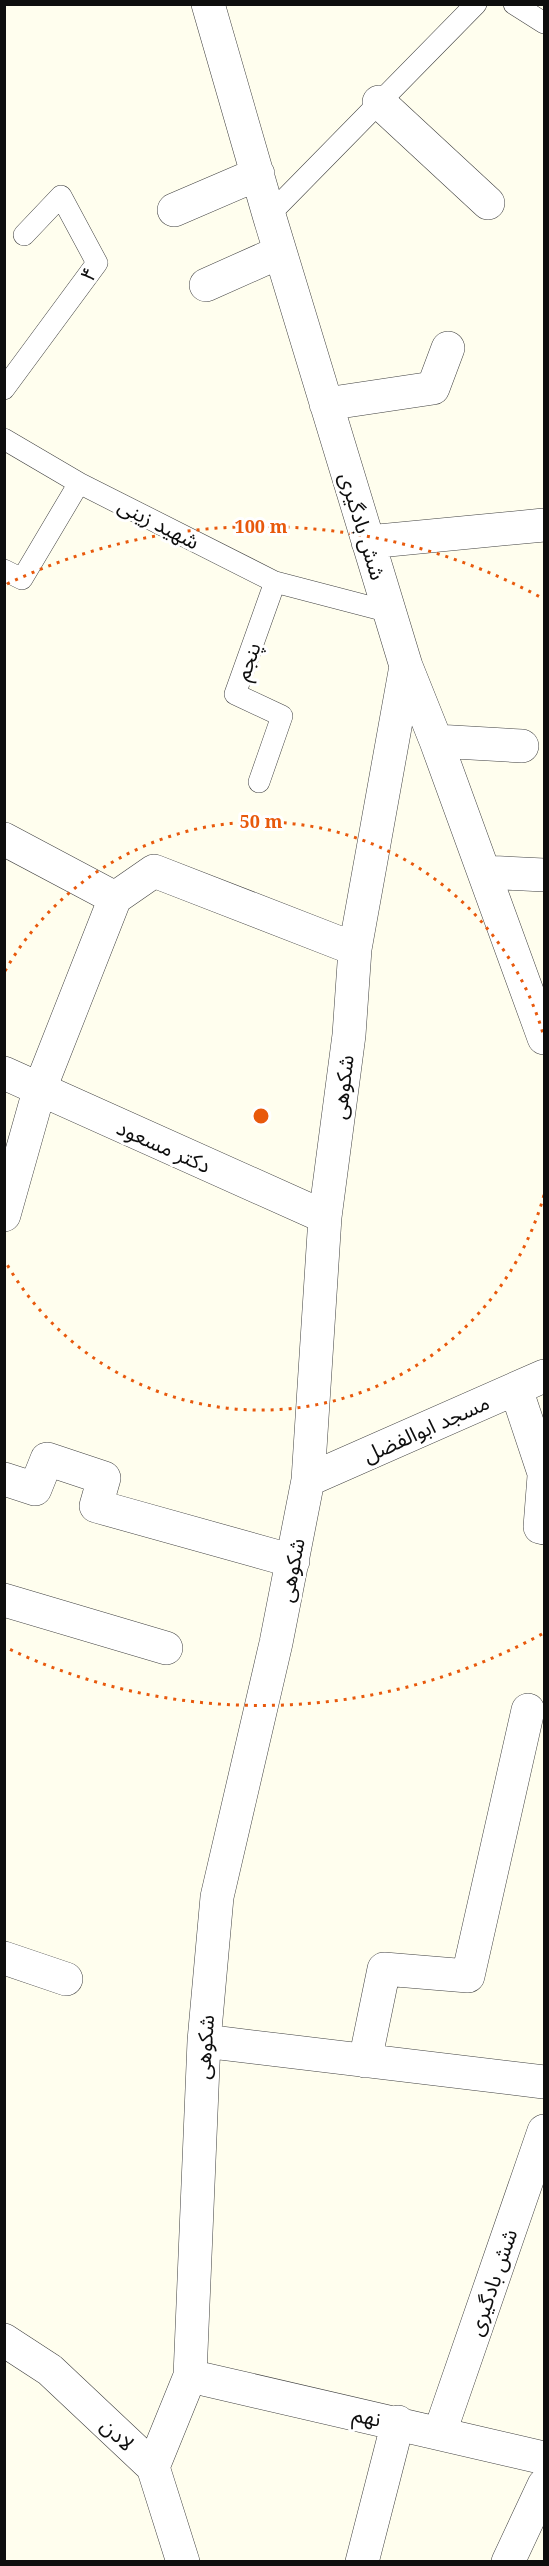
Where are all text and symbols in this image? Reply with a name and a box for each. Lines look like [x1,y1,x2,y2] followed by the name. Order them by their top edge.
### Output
[73,262,103,286] street label: ۴
[333,469,393,583] street label: شش بادگیری
[114,491,204,555] street label: شهید زینی
[235,514,288,538] text: 100 m
[227,638,269,685] street label: پنجم
[240,809,283,833] text: 50 m
[324,1053,360,1121] street label: شکوهی
[251,1106,271,1126] centre of rings
[113,1113,215,1179] street label: دکتر مسعود
[358,1388,494,1468] street label: مسجد ابوالفضل
[271,1536,311,1604] street label: شکوهی
[188,2014,220,2080] street label: شکوهی
[461,2225,523,2339] street label: شش بادگیری
[350,2399,384,2435] street label: نهم
[95,2411,141,2457] street label: لادن

